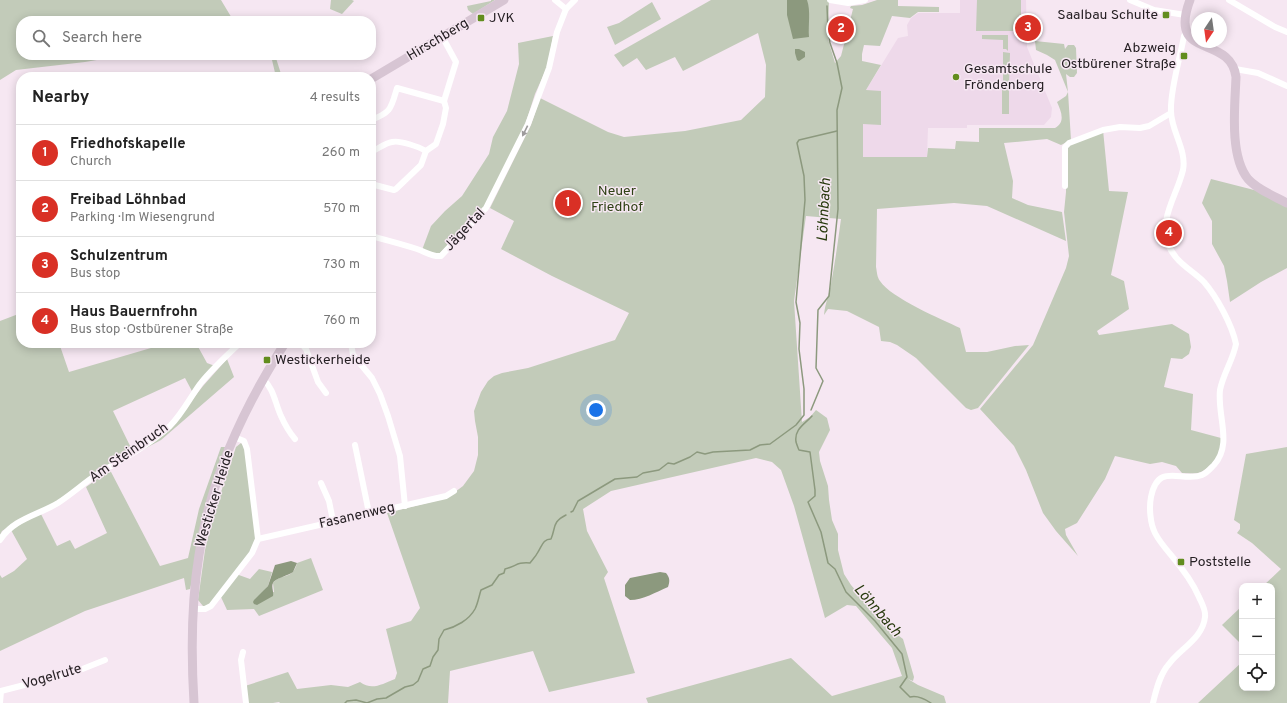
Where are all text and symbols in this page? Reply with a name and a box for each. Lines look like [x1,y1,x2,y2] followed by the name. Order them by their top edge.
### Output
[1057,7,1158,24] place label: Saalbau Schulte
[489,10,515,27] place label: JVK
[1161,10,1171,20] marker: Saalbau Schulte
[1191,12,1227,48] north arrow
[476,13,486,23] marker: JVK
[1015,13,1041,43] pin: 3
[828,14,854,44] pin: 2
[404,15,472,65] street label: Hirschberg
[16,16,376,60] search box
[30,27,52,49] icon: search
[62,29,142,48] text: Search here
[1061,40,1176,73] place label: Abzweig Ostbürener Straße
[1179,51,1189,61] marker: Abzweig Ostbürener Straße
[964,61,1052,94] place label: Gesamtschule Fröndenberg
[951,72,961,82] marker: Gesamtschule Fröndenberg
[32,87,89,109] text: Nearby
[310,90,360,106] text: 4 results
[522,125,528,137] one-way arrow
[70,135,186,154] text: Friedhofskapelle
[42,145,48,161] text: 1
[322,145,360,161] text: 260 m
[70,154,112,170] text: Church
[814,178,836,242] water label: Löhnbach
[591,183,643,216] park label: Neuer Friedhof
[555,188,581,218] pin: 1
[70,191,186,210] text: Freibad Löhnbad
[41,201,49,217] text: 2
[323,201,360,217] text: 570 m
[441,205,489,255] street label: Jägertal
[70,210,215,226] text: Parking · Im Wiesengrund
[1156,218,1182,248] pin: 4
[70,247,168,266] text: Schulzentrum
[41,257,49,273] text: 3
[323,257,360,273] text: 730 m
[70,266,120,282] text: Bus stop
[70,303,198,322] text: Haus Bauernfrohn
[41,313,49,329] text: 4
[324,313,360,329] text: 760 m
[70,322,233,338] text: Bus stop · Ostbürener Straße
[275,352,371,369] place label: Westickerheide
[262,355,272,365] marker: Westickerheide
[586,400,606,420] your location
[86,419,172,487] street label: Am Steinbruch
[192,448,238,550] street label: Westicker Heide
[318,499,396,533] street label: Fasanenweg
[1189,554,1251,571] place label: Poststelle
[1176,557,1186,567] marker: Poststelle
[849,581,905,641] water label: Löhnbach
[1239,583,1275,691] map controls
[1239,583,1275,619] button: +
[1239,619,1275,655] button: −
[1239,655,1275,691] button: locate
[20,660,84,694] street label: Vogelrute

